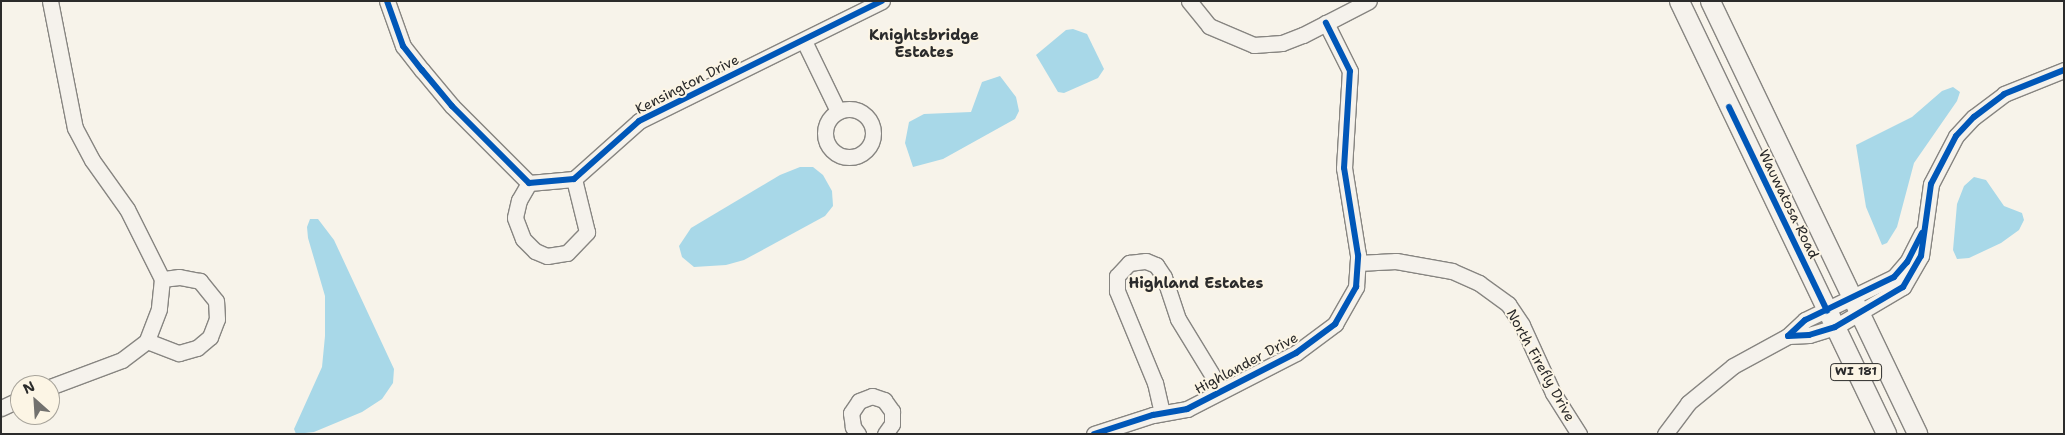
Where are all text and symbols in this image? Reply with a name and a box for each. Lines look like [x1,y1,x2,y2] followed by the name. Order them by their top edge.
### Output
[869,26,979,61] district label: Knightsbridge Estates
[632,51,742,117] street label: Kensington Drive
[1755,147,1823,261] street label: Wauwatosa Road
[1129,275,1263,293] district label: Highland Estates
[1503,306,1579,424] street label: North Firefly Drive
[1191,329,1301,397] street label: Highlander Drive
[1830,362,1882,382] road number: WI 181
[10,375,60,425] north arrow
[20,377,38,398] text: N

